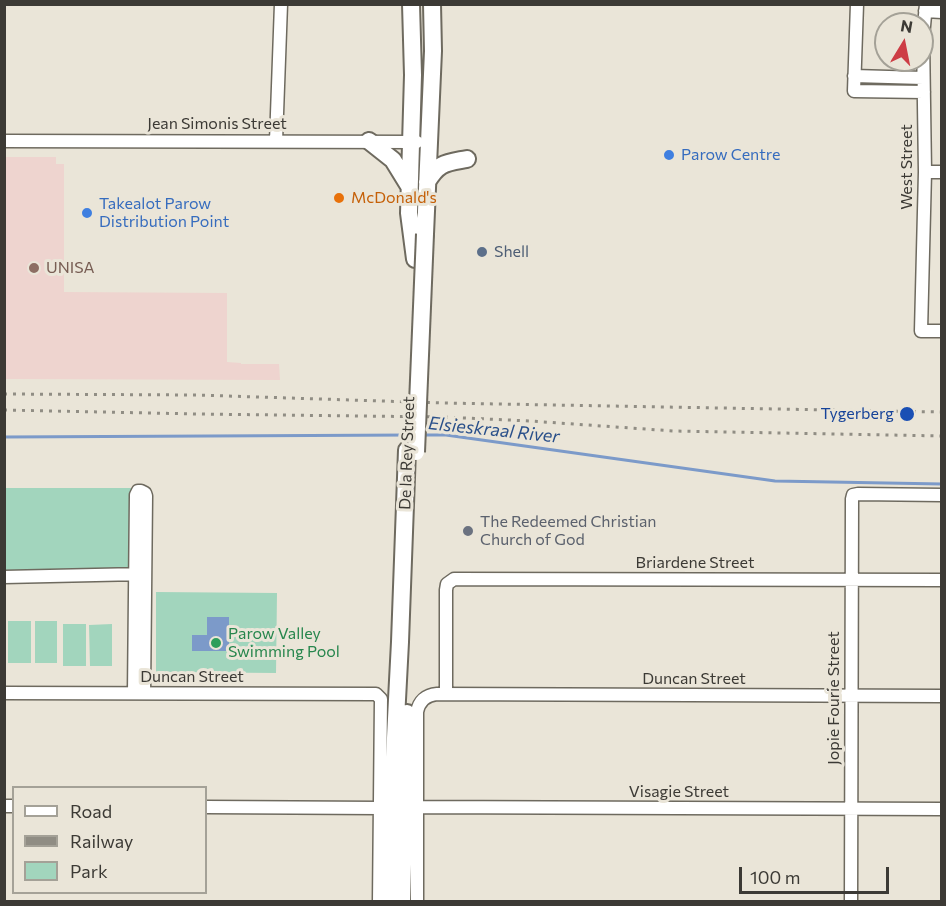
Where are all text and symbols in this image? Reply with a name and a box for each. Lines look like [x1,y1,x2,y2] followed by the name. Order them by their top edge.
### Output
[874,12,934,72] north arrow
[899,15,914,36] text: N
[147,114,287,134] street label: Jean Simonis Street
[897,124,917,210] street label: West Street
[681,145,780,165] place label: Parow Centre
[662,148,676,162] marker: Parow Centre
[351,188,437,208] place label: McDonald's
[332,191,346,205] marker: McDonald's
[99,194,229,232] place label: Takealot Parow Distribution Point
[80,206,94,220] marker: Takealot Parow Distribution Point
[494,242,529,262] place label: Shell
[475,245,489,259] marker: Shell
[46,258,95,278] place label: UNISA
[27,261,41,275] marker: UNISA
[395,396,419,510] street label: De la Rey Street
[820,404,894,424] place label: Tygerberg
[898,405,916,423] marker: Tygerberg
[427,412,561,448] water label: Elsieskraal River
[480,512,656,550] place label: The Redeemed Christian Church of God
[461,524,475,538] marker: The Redeemed Christian Church of God
[636,553,754,573] street label: Briardene Street
[228,624,340,662] place label: Parow Valley Swimming Pool
[824,631,844,765] street label: Jopie Fourie Street
[209,636,223,650] marker: Parow Valley Swimming Pool
[140,667,244,687] street label: Duncan Street
[642,669,746,689] street label: Duncan Street
[629,782,729,802] street label: Visagie Street
[12,786,207,894] legend
[70,800,112,822] text: Road
[70,830,133,852] text: Railway
[742,855,892,893] scale bar
[70,860,108,882] text: Park
[750,866,800,888] text: 100 m

